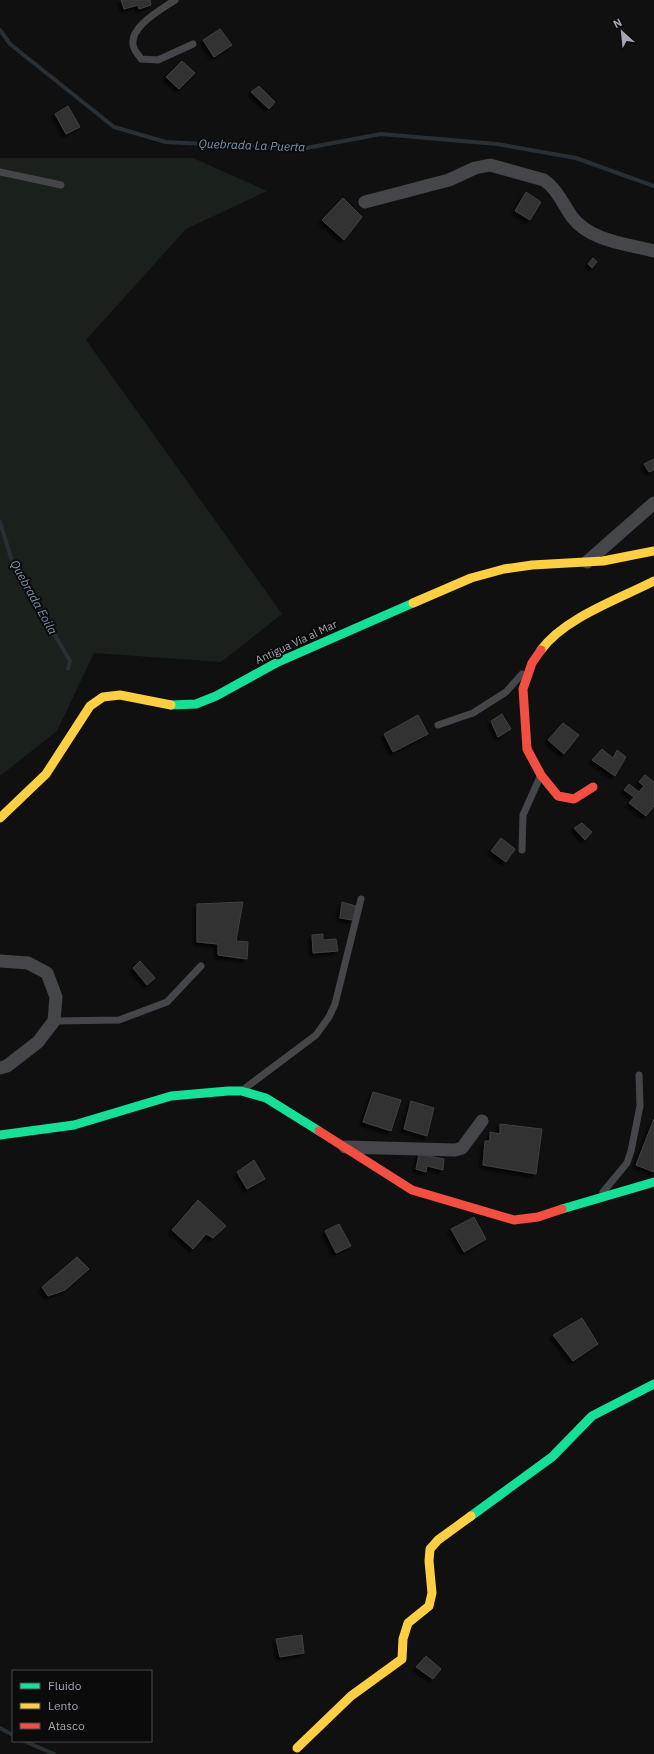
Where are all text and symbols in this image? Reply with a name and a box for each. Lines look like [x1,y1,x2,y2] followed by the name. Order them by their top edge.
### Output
[602,12,642,52] north arrow
[611,15,624,31] text: N
[198,136,306,154] water label: Quebrada La Puerta
[7,557,61,637] water label: Quebrada Eoila
[253,617,339,667] street label: Antigua Vía al Mar
[12,1670,152,1742] legend
[48,1678,82,1693] text: Fluido
[48,1698,78,1713] text: Lento
[48,1718,85,1733] text: Atasco

